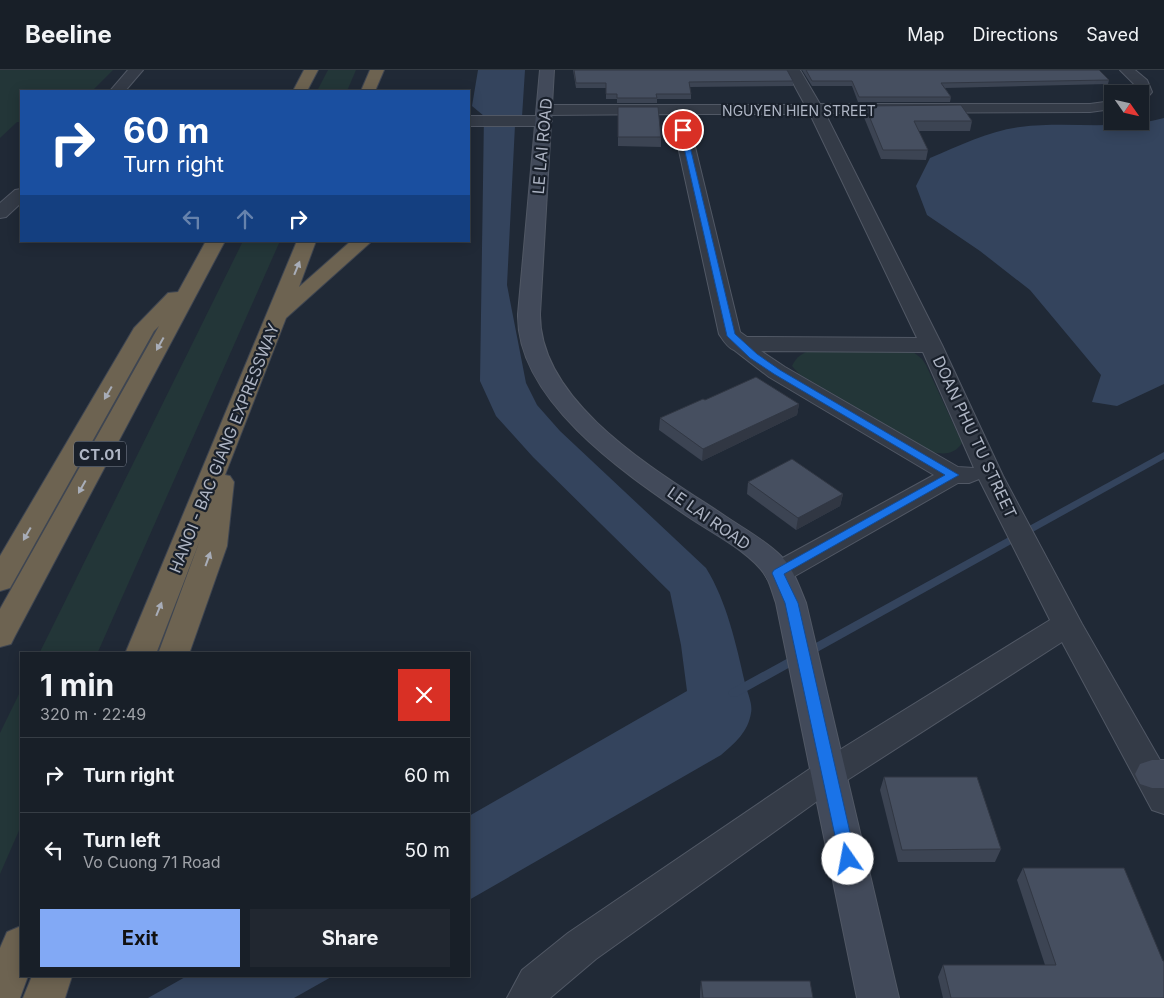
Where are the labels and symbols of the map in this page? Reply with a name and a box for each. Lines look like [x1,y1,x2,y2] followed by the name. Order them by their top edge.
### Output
[1104,85,1149,130] north arrow
[528,97,556,195] street label: LE LAI ROAD
[722,102,876,119] street label: NGUYEN HIEN STREET
[662,109,704,151] pin
[293,261,301,275] one-way arrow
[165,320,283,576] street label: HANOI - BAC GIANG EXPRESSWAY
[155,338,164,351] one-way arrow
[929,353,1021,521] street label: DOAN PHU TU STREET
[104,385,112,400] one-way arrow
[74,442,126,466] road number: CT.01
[77,480,86,494] one-way arrow
[664,482,754,554] street label: LE LAI ROAD
[23,526,31,541] one-way arrow
[204,551,212,566] one-way arrow
[155,602,163,616] one-way arrow
[821,832,873,884] position arrow

